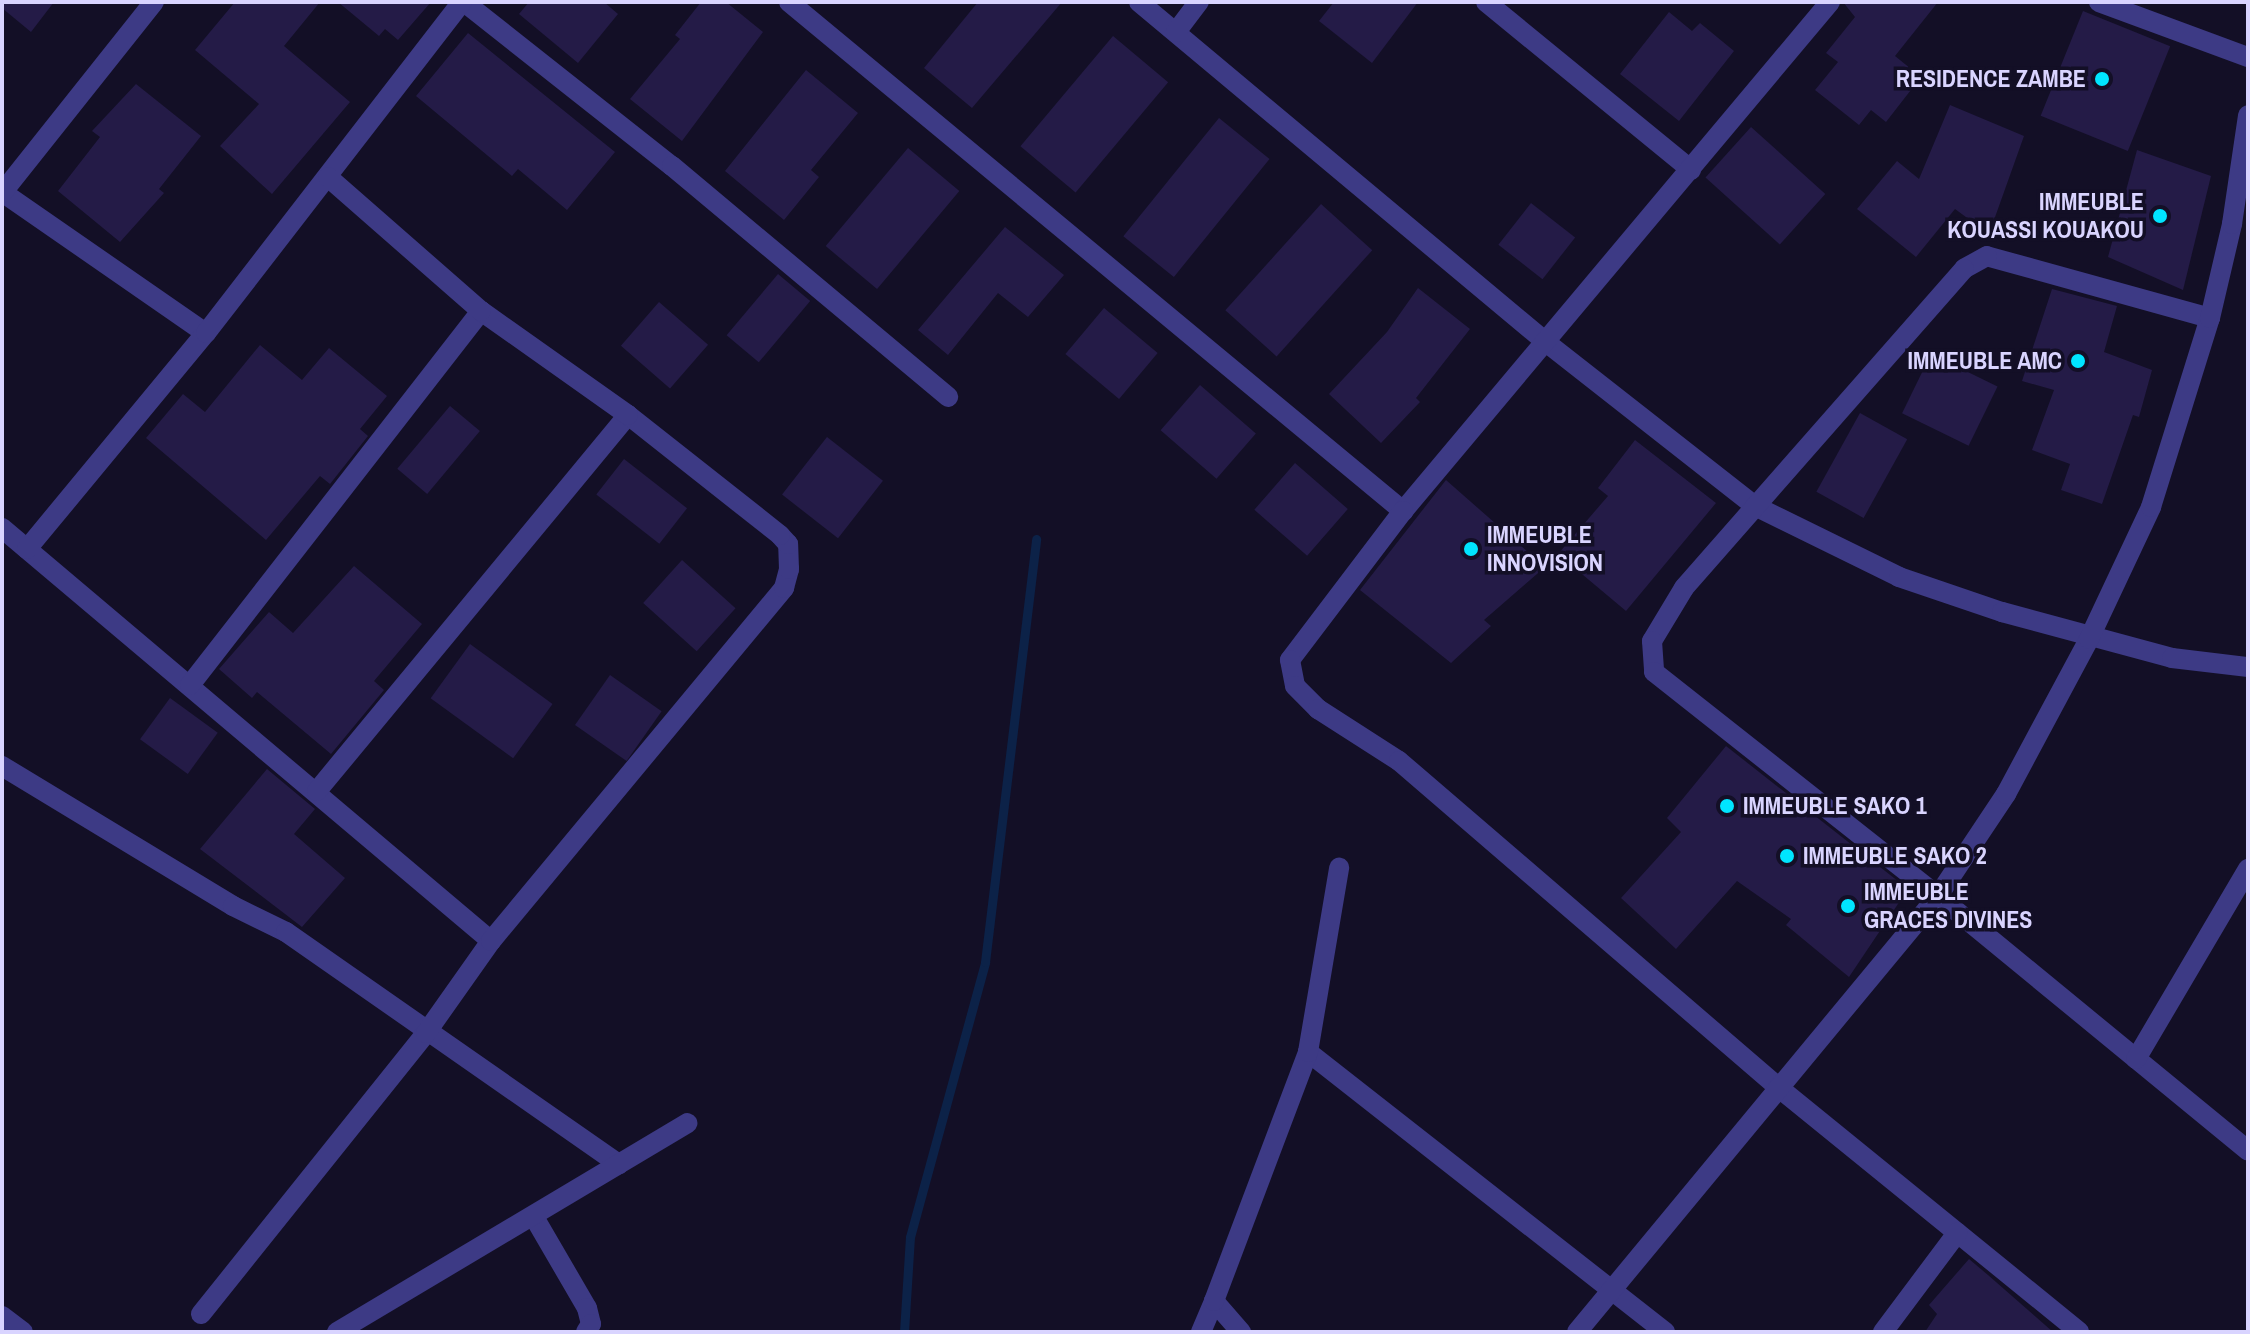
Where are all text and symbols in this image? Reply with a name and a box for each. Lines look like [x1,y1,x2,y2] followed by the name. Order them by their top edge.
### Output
[1896,65,2086,93] place label: RESIDENCE ZAMBE
[2093,70,2111,88] marker: RESIDENCE ZAMBE
[1947,188,2144,244] place label: IMMEUBLE KOUASSI KOUAKOU
[2151,207,2169,225] marker: IMMEUBLE KOUASSI KOUAKOU
[1907,347,2062,375] place label: IMMEUBLE AMC
[2069,352,2087,370] marker: IMMEUBLE AMC
[1487,521,1603,577] place label: IMMEUBLE INNOVISION
[1462,540,1480,558] marker: IMMEUBLE INNOVISION
[1743,792,1927,820] place label: IMMEUBLE SAKO 1
[1718,797,1736,815] marker: IMMEUBLE SAKO 1
[1803,842,1987,870] place label: IMMEUBLE SAKO 2
[1778,847,1796,865] marker: IMMEUBLE SAKO 2
[1864,878,2032,934] place label: IMMEUBLE GRACES DIVINES
[1839,897,1857,915] marker: IMMEUBLE GRACES DIVINES

